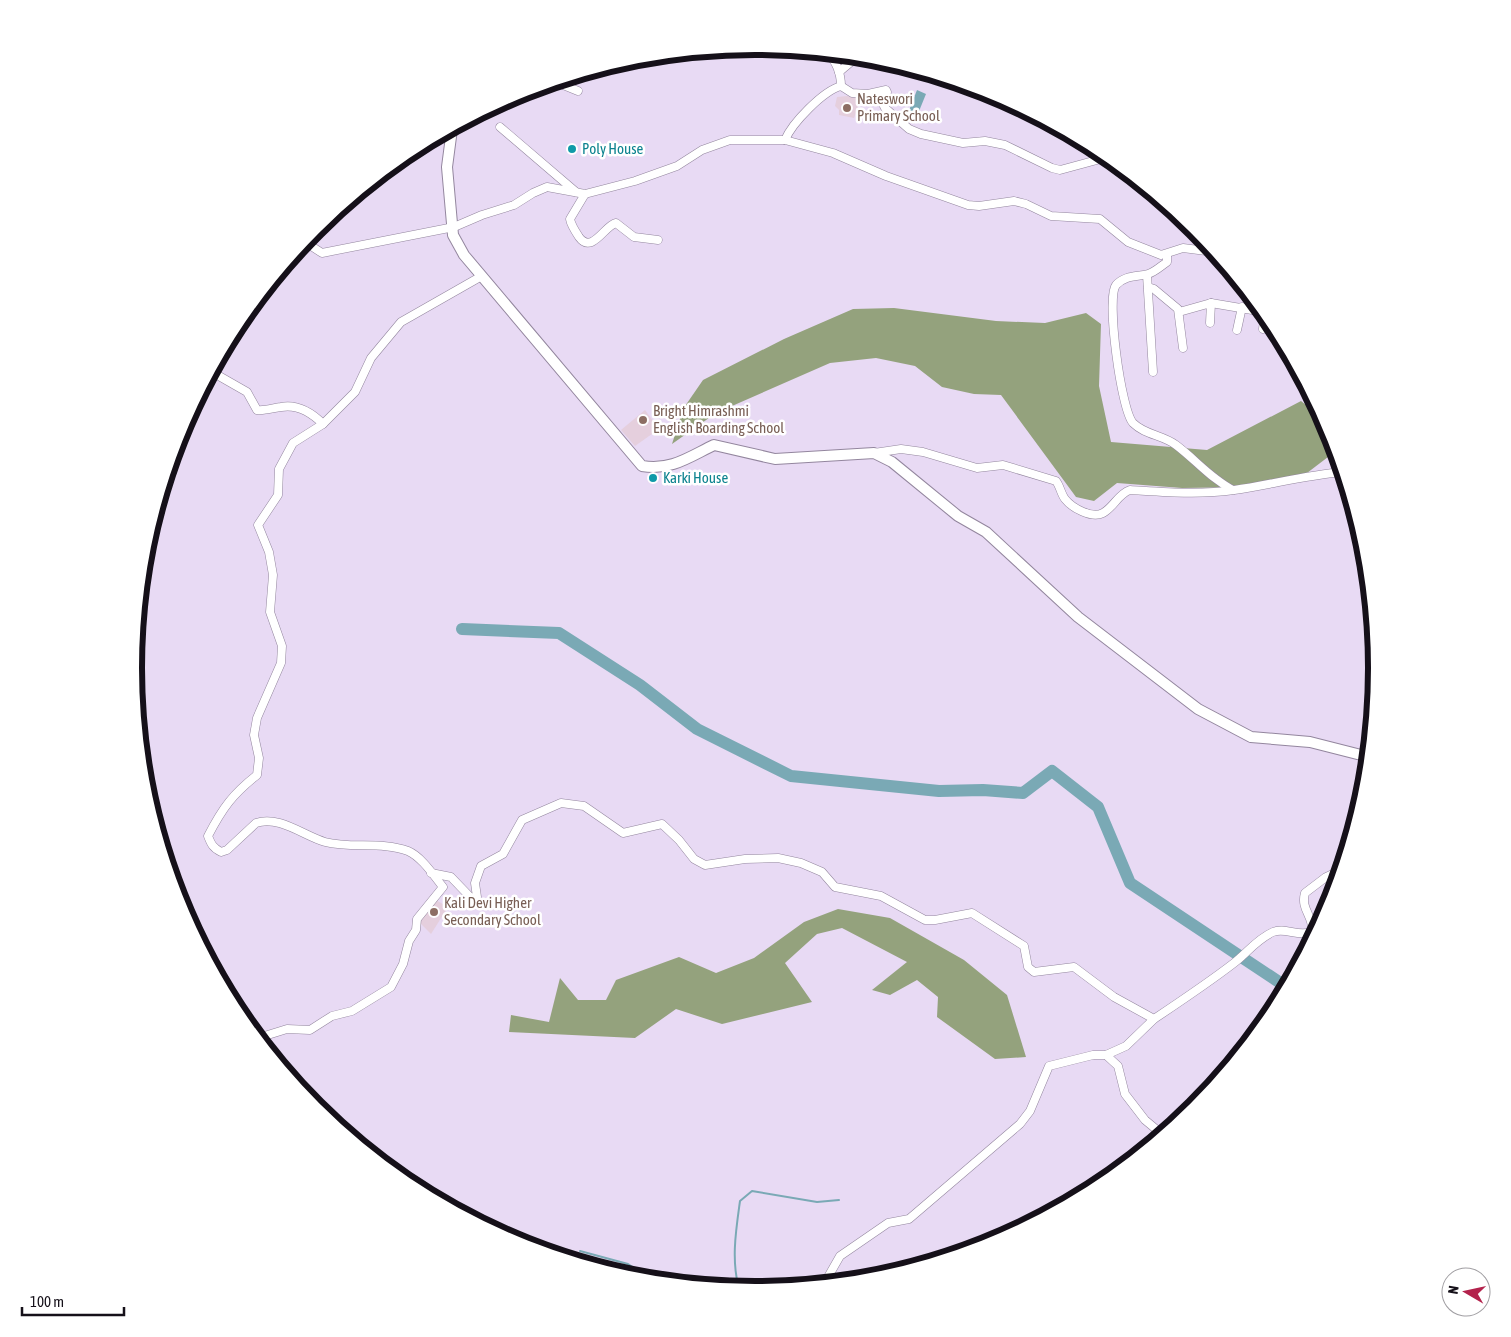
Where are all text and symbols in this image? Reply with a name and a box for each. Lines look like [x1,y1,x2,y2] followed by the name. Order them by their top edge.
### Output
[857,90,940,124] place label: Nateswori Primary School
[841,102,853,114] marker: Nateswori Primary School
[582,140,644,157] place label: Poly House
[566,143,578,155] marker: Poly House
[653,402,784,436] place label: Bright Himrashmi English Boarding School
[637,414,649,426] marker: Bright Himrashmi English Boarding School
[663,469,728,486] place label: Karki House
[647,472,659,484] marker: Karki House
[444,894,541,928] place label: Kali Devi Higher Secondary School
[428,906,440,918] marker: Kali Devi Higher Secondary School
[1441,1267,1491,1317] north arrow
[22,1284,125,1316] scale bar
[1445,1285,1462,1295] text: N
[30,1293,64,1310] text: 100 m

